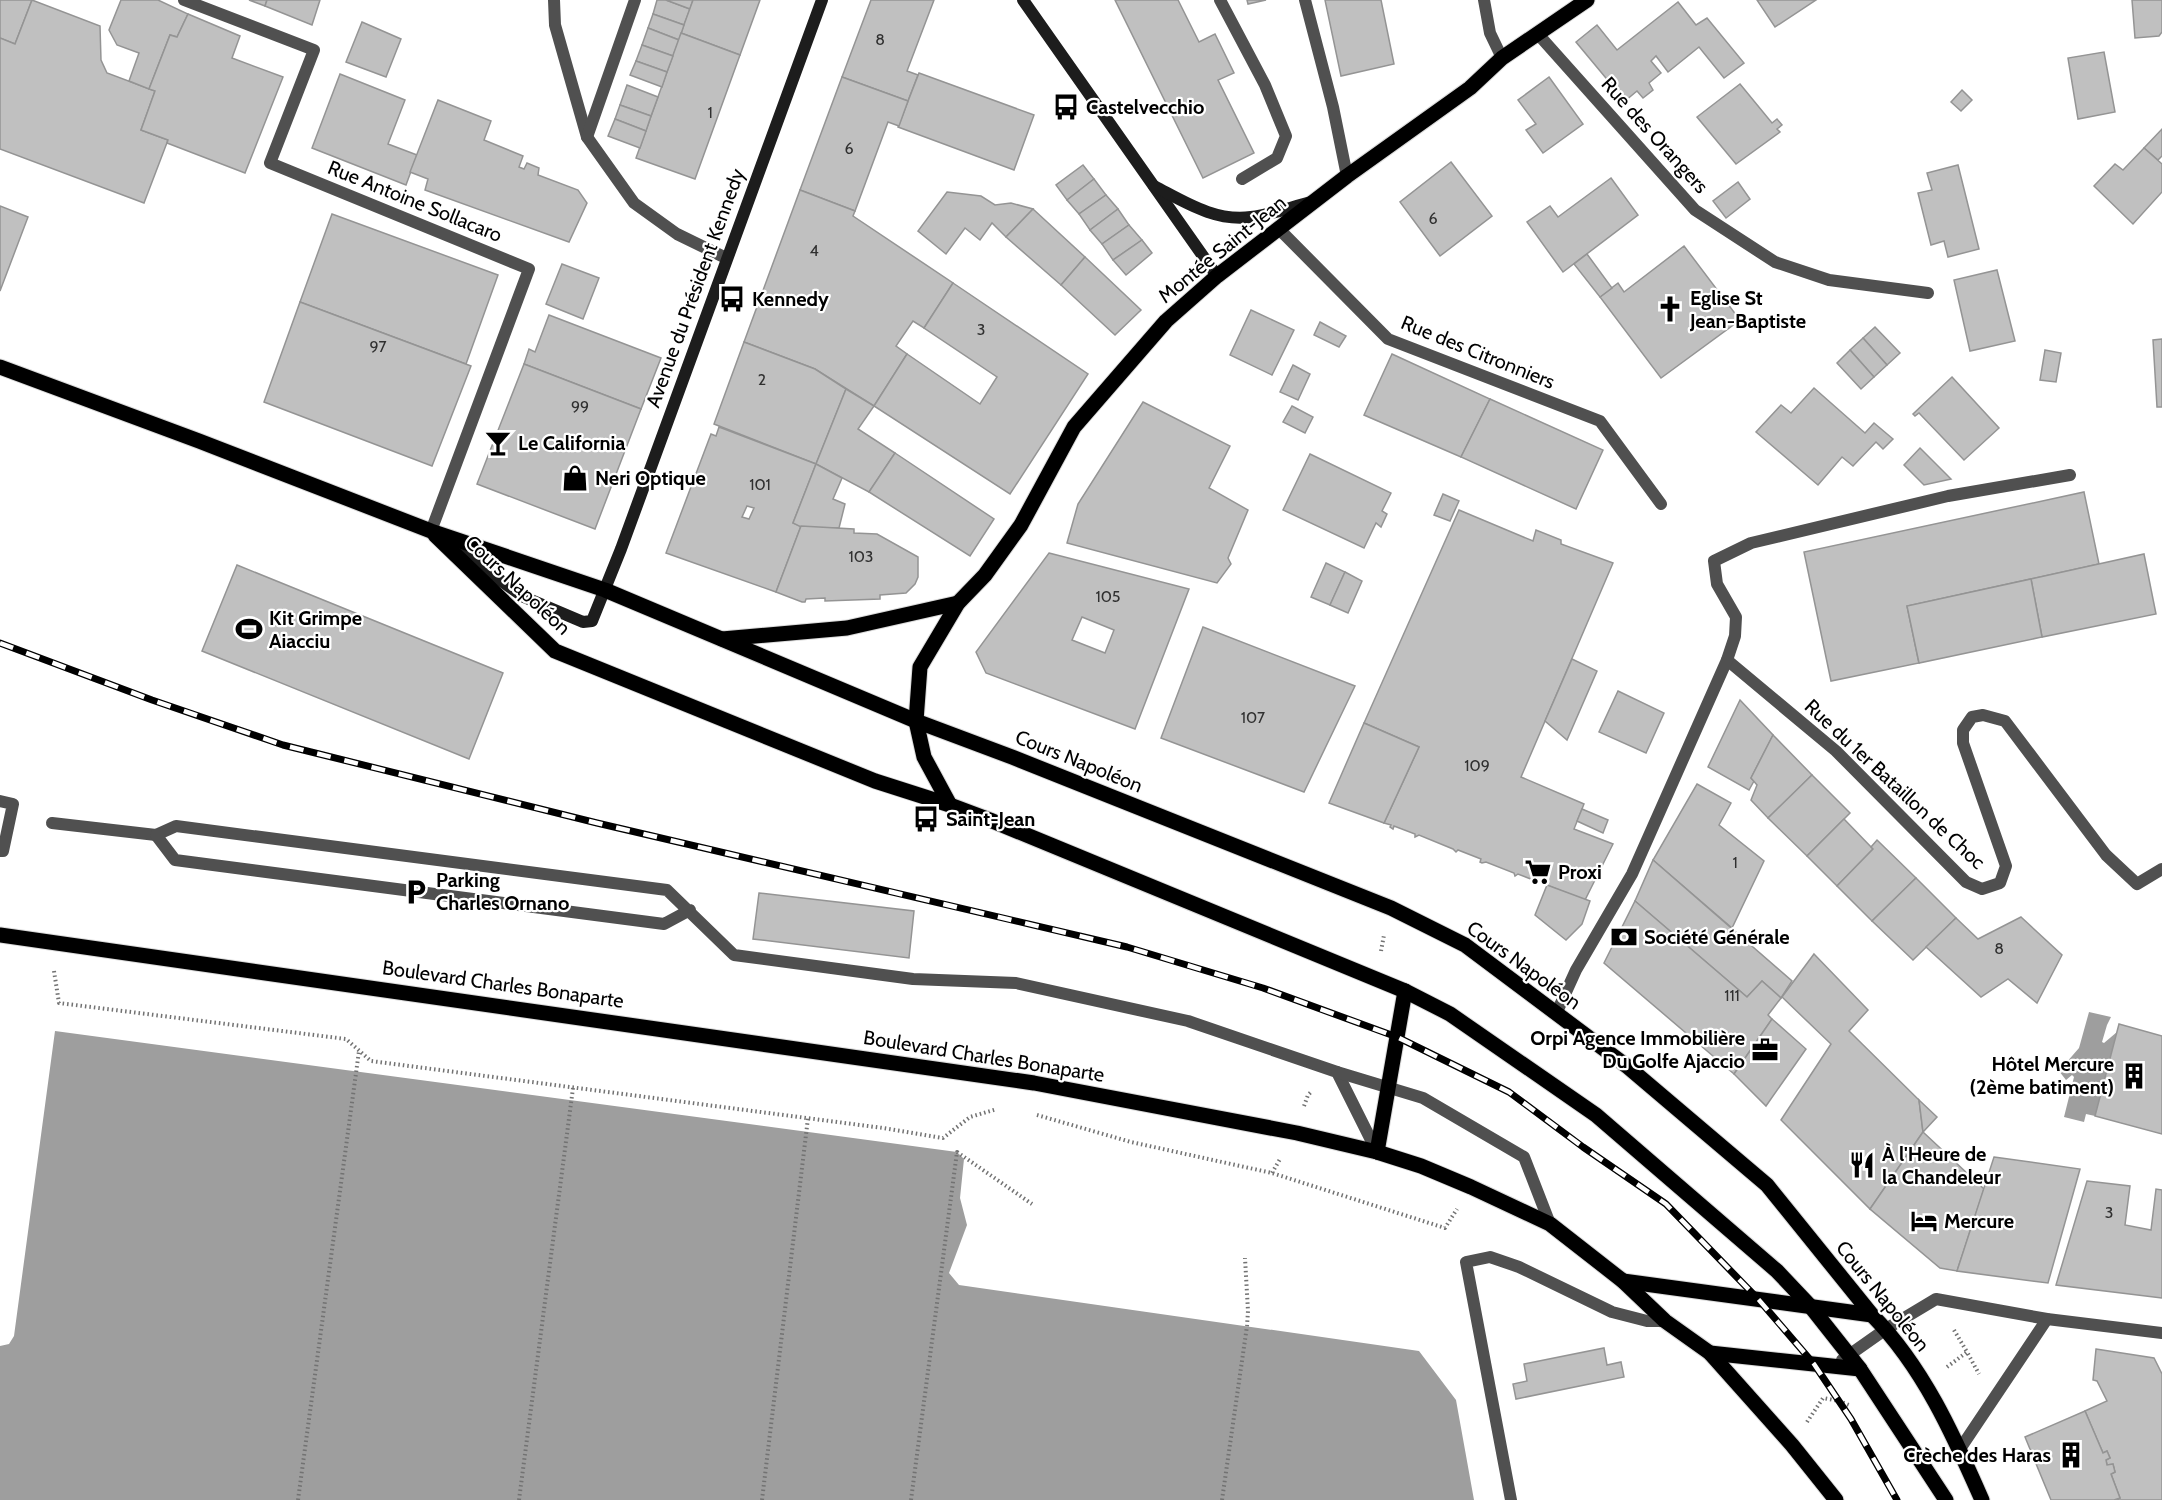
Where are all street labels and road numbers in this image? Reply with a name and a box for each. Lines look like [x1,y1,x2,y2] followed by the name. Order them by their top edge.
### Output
[1597,72,1713,198] street label: Rue des Orangers
[324,155,506,247] street label: Rue Antoine Sollacaro
[641,165,749,411] street label: Avenue du Président Kennedy
[1153,190,1291,308] street label: Montée Saint-Jean
[1398,310,1558,394] street label: Rue des Citronniers
[460,530,576,640] street label: Cours Napoléon
[1800,694,1990,874] street label: Rue du 1er Bataillon de Choc
[1012,725,1146,797] street label: Cours Napoléon
[1462,916,1586,1014] street label: Cours Napoléon
[381,955,625,1013] street label: Boulevard Charles Bonaparte
[862,1025,1106,1087] street label: Boulevard Charles Bonaparte
[1831,1236,1935,1356] street label: Cours Napoléon

